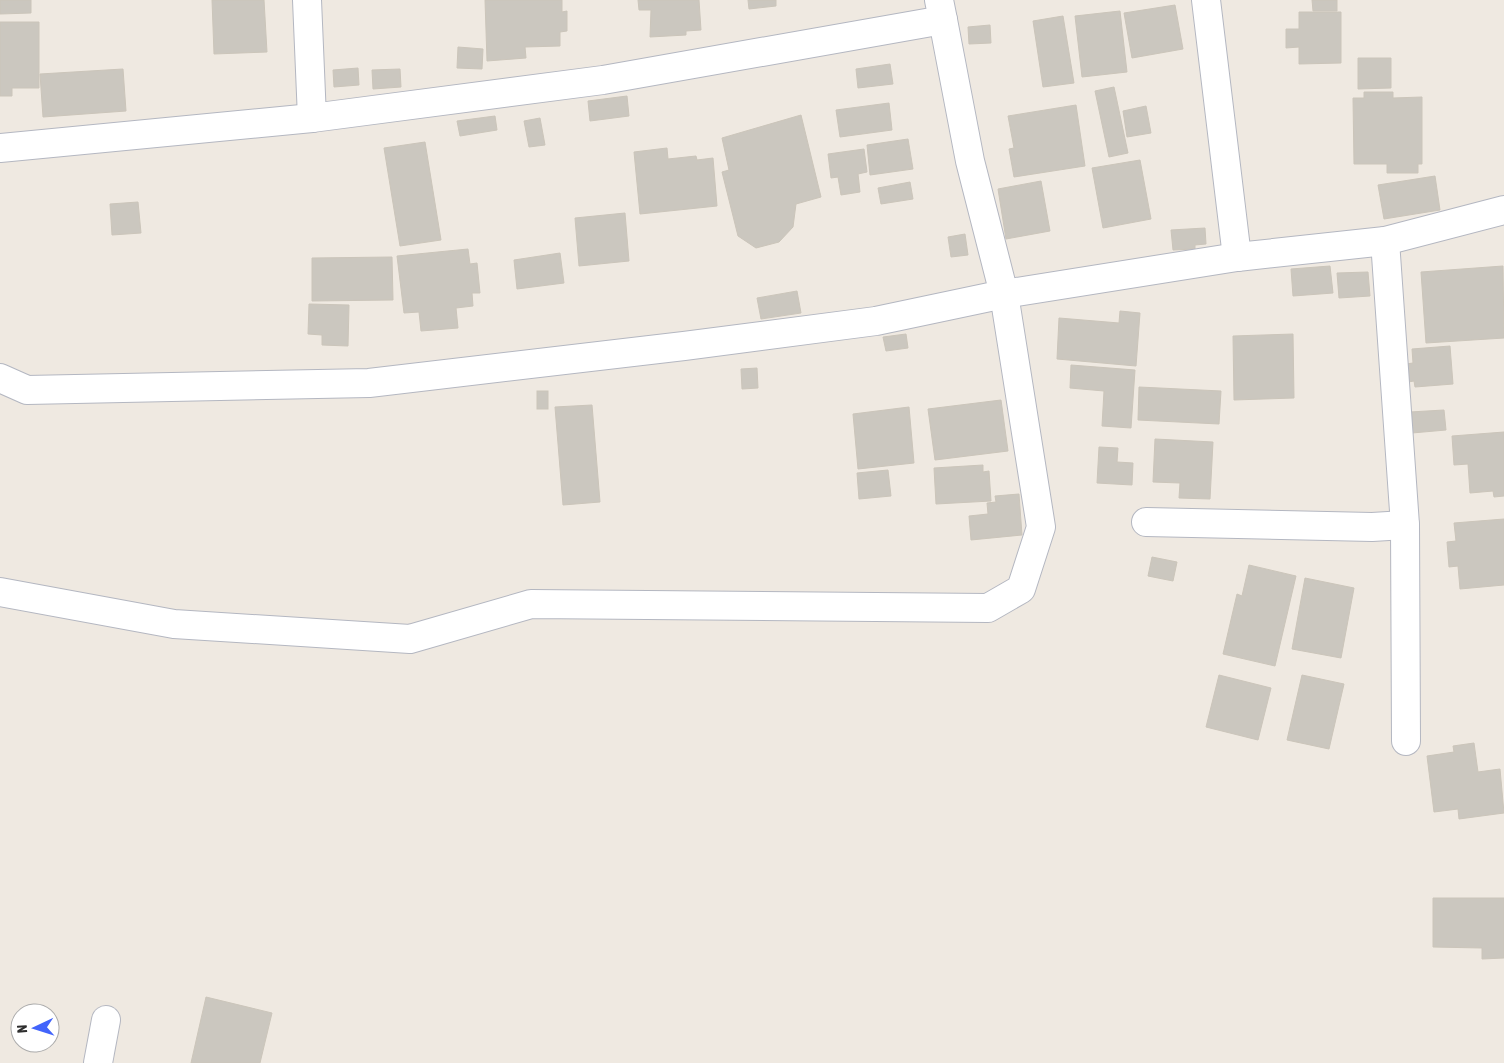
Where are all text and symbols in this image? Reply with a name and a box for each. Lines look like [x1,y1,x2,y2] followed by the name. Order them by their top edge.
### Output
[10,1003,60,1053] north arrow
[14,1024,30,1034] text: N

